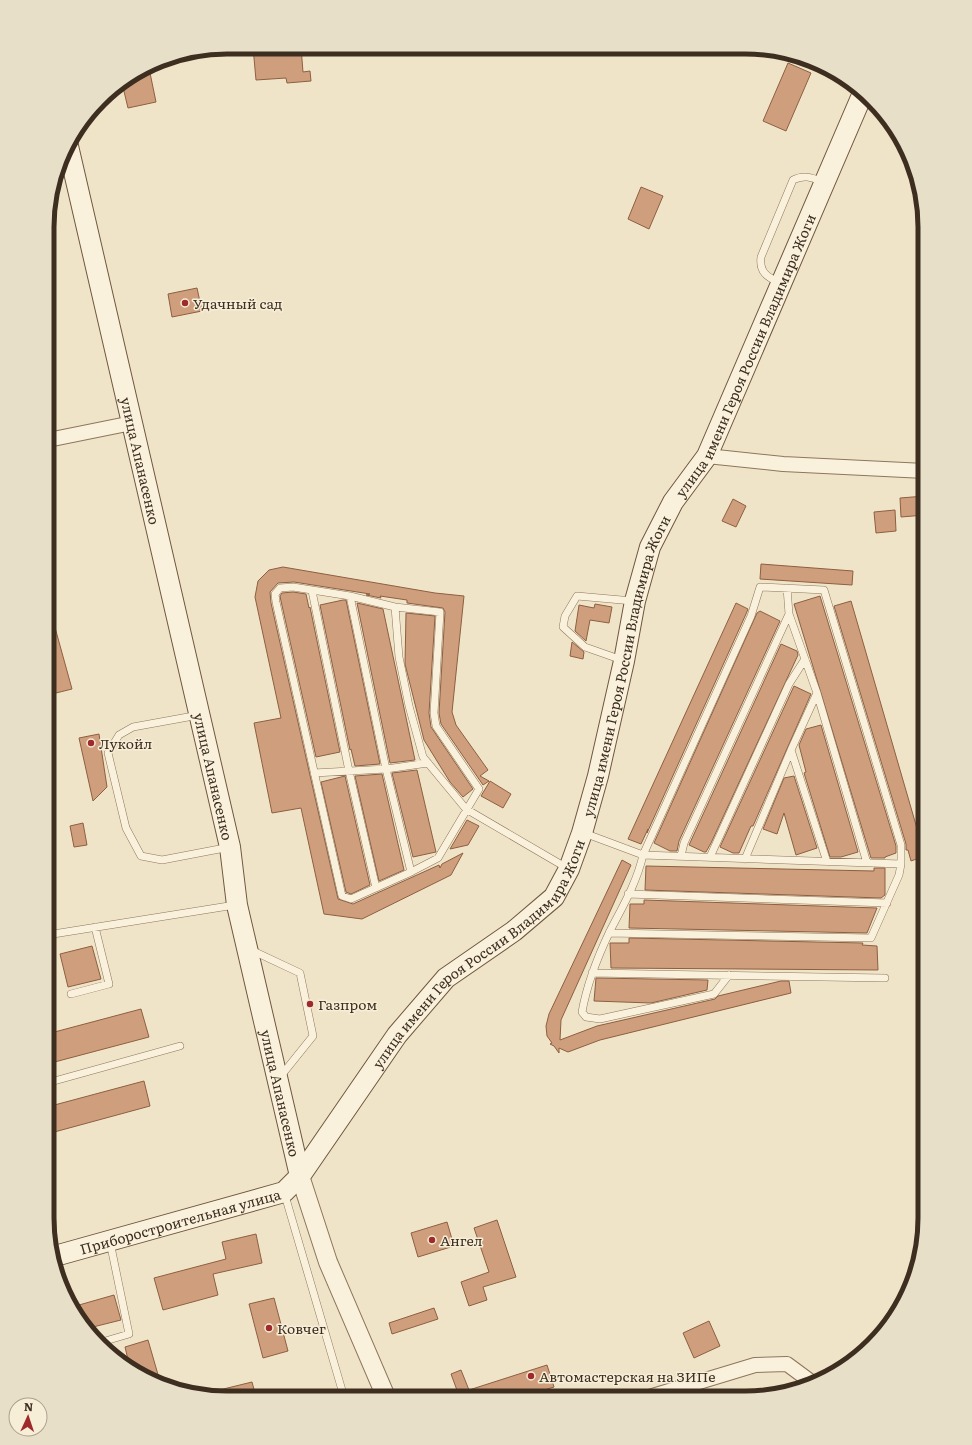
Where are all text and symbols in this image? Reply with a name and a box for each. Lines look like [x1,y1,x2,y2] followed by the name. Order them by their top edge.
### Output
[670,210,820,501] street label: улица имени Героя России Владимира Жоги
[193,293,282,313] place label: Удачный сад
[180,298,190,308] marker: Удачный сад
[116,395,165,526] street label: улица Апанасенко
[577,512,675,819] street label: улица имени Героя России Владимира Жоги
[189,711,238,842] street label: улица Апанасенко
[99,733,152,753] place label: Лукойл
[86,738,96,748] marker: Лукойл
[367,836,589,1072] street label: улица имени Героя России Владимира Жоги
[318,994,377,1014] place label: Газпром
[305,999,315,1009] marker: Газпром
[256,1027,305,1159] street label: улица Апанасенко
[78,1183,283,1259] street label: Приборостроительная улица
[440,1230,483,1250] place label: Ангел
[427,1235,437,1245] marker: Ангел
[277,1318,326,1338] place label: Ковчег
[264,1323,274,1333] marker: Ковчег
[539,1366,715,1386] place label: Автомастерская на ЗИПе
[526,1371,536,1381] marker: Автомастерская на ЗИПе
[8,1397,48,1437] north arrow
[24,1398,34,1414] text: N

